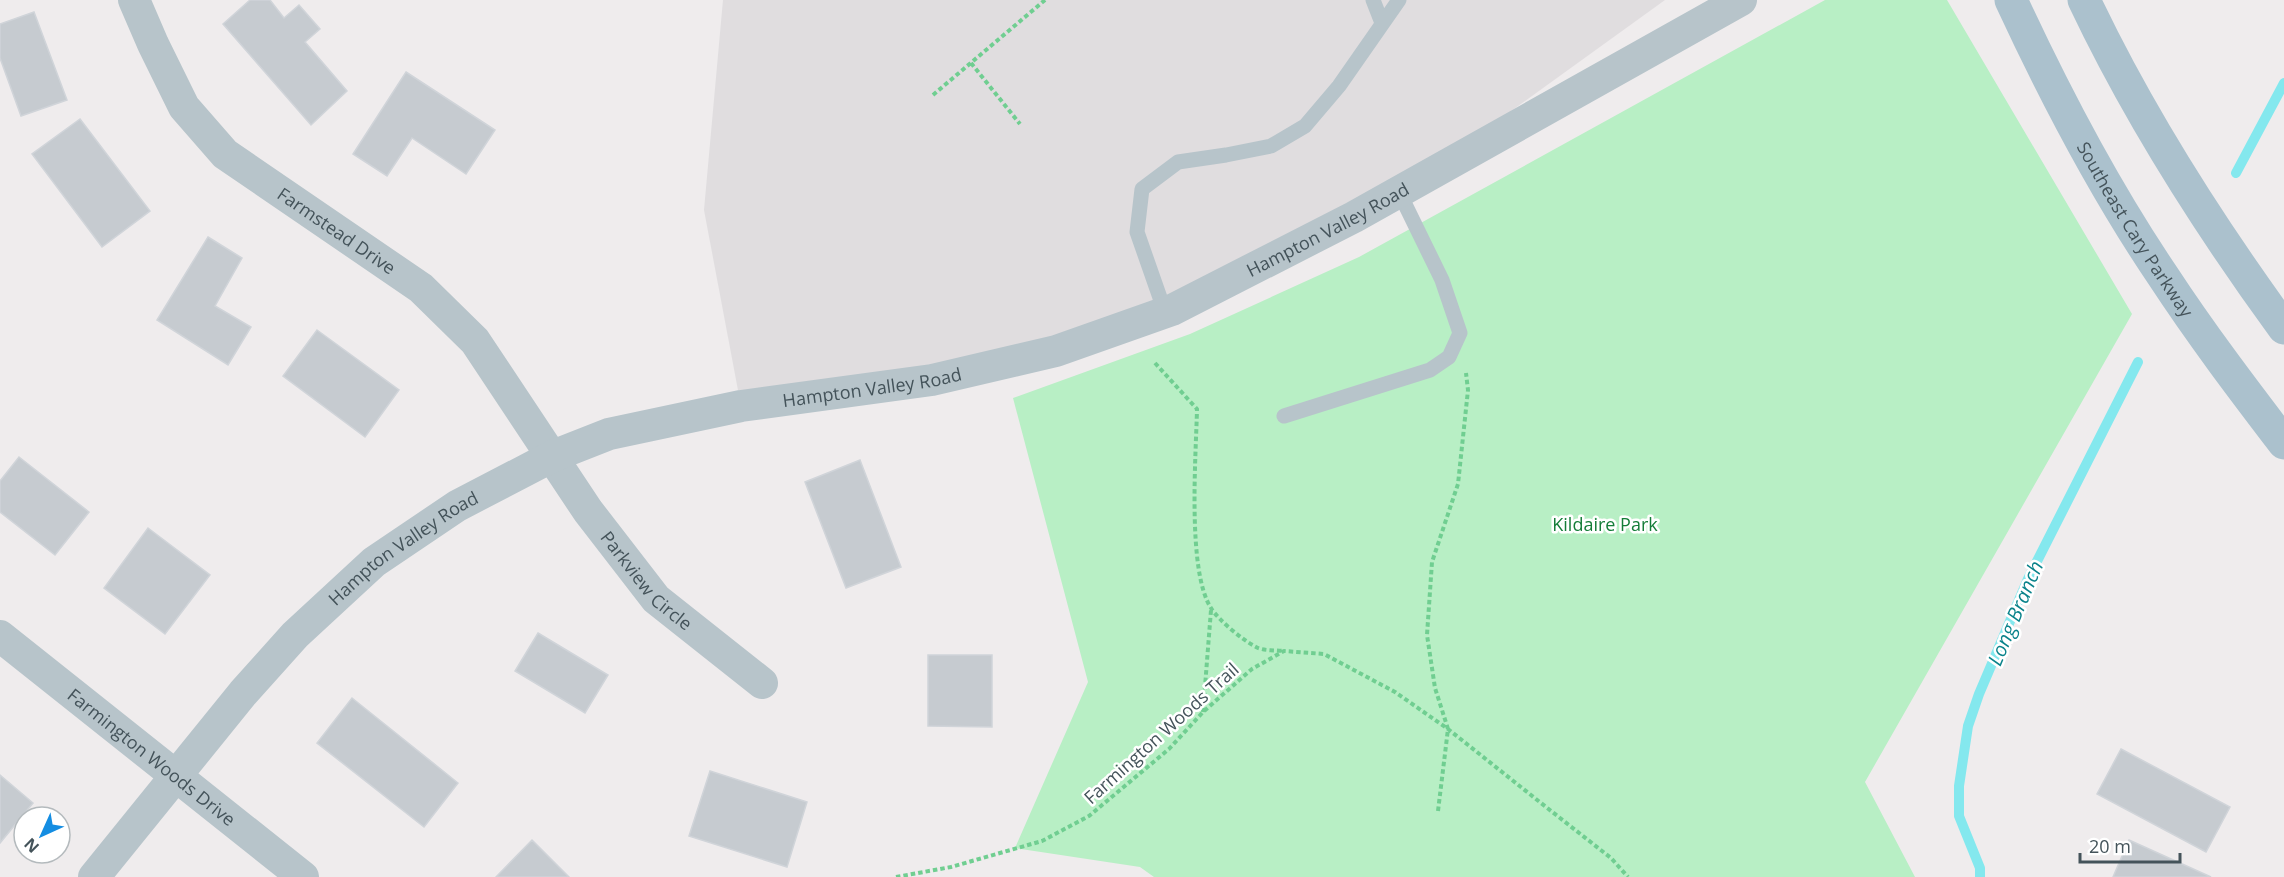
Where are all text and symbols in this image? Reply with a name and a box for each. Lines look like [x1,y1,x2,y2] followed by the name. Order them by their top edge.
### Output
[2072,137,2200,322] street label: Southeast Cary Parkway
[1242,177,1413,282] street label: Hampton Valley Road
[273,182,401,279] street label: Farmstead Drive
[781,362,964,412] street label: Hampton Valley Road
[323,485,482,611] street label: Hampton Valley Road
[1552,512,1658,536] park label: Kildaire Park
[596,526,697,635] street label: Parkview Circle
[1981,557,2049,669] water label: Long Branch
[1078,657,1244,809] street label: Farmington Woods Trail
[63,683,241,831] street label: Farmington Woods Drive
[12,805,72,865] north arrow
[2080,826,2180,864] scale bar
[19,833,44,858] text: N
[2089,834,2131,858] text: 20 m

